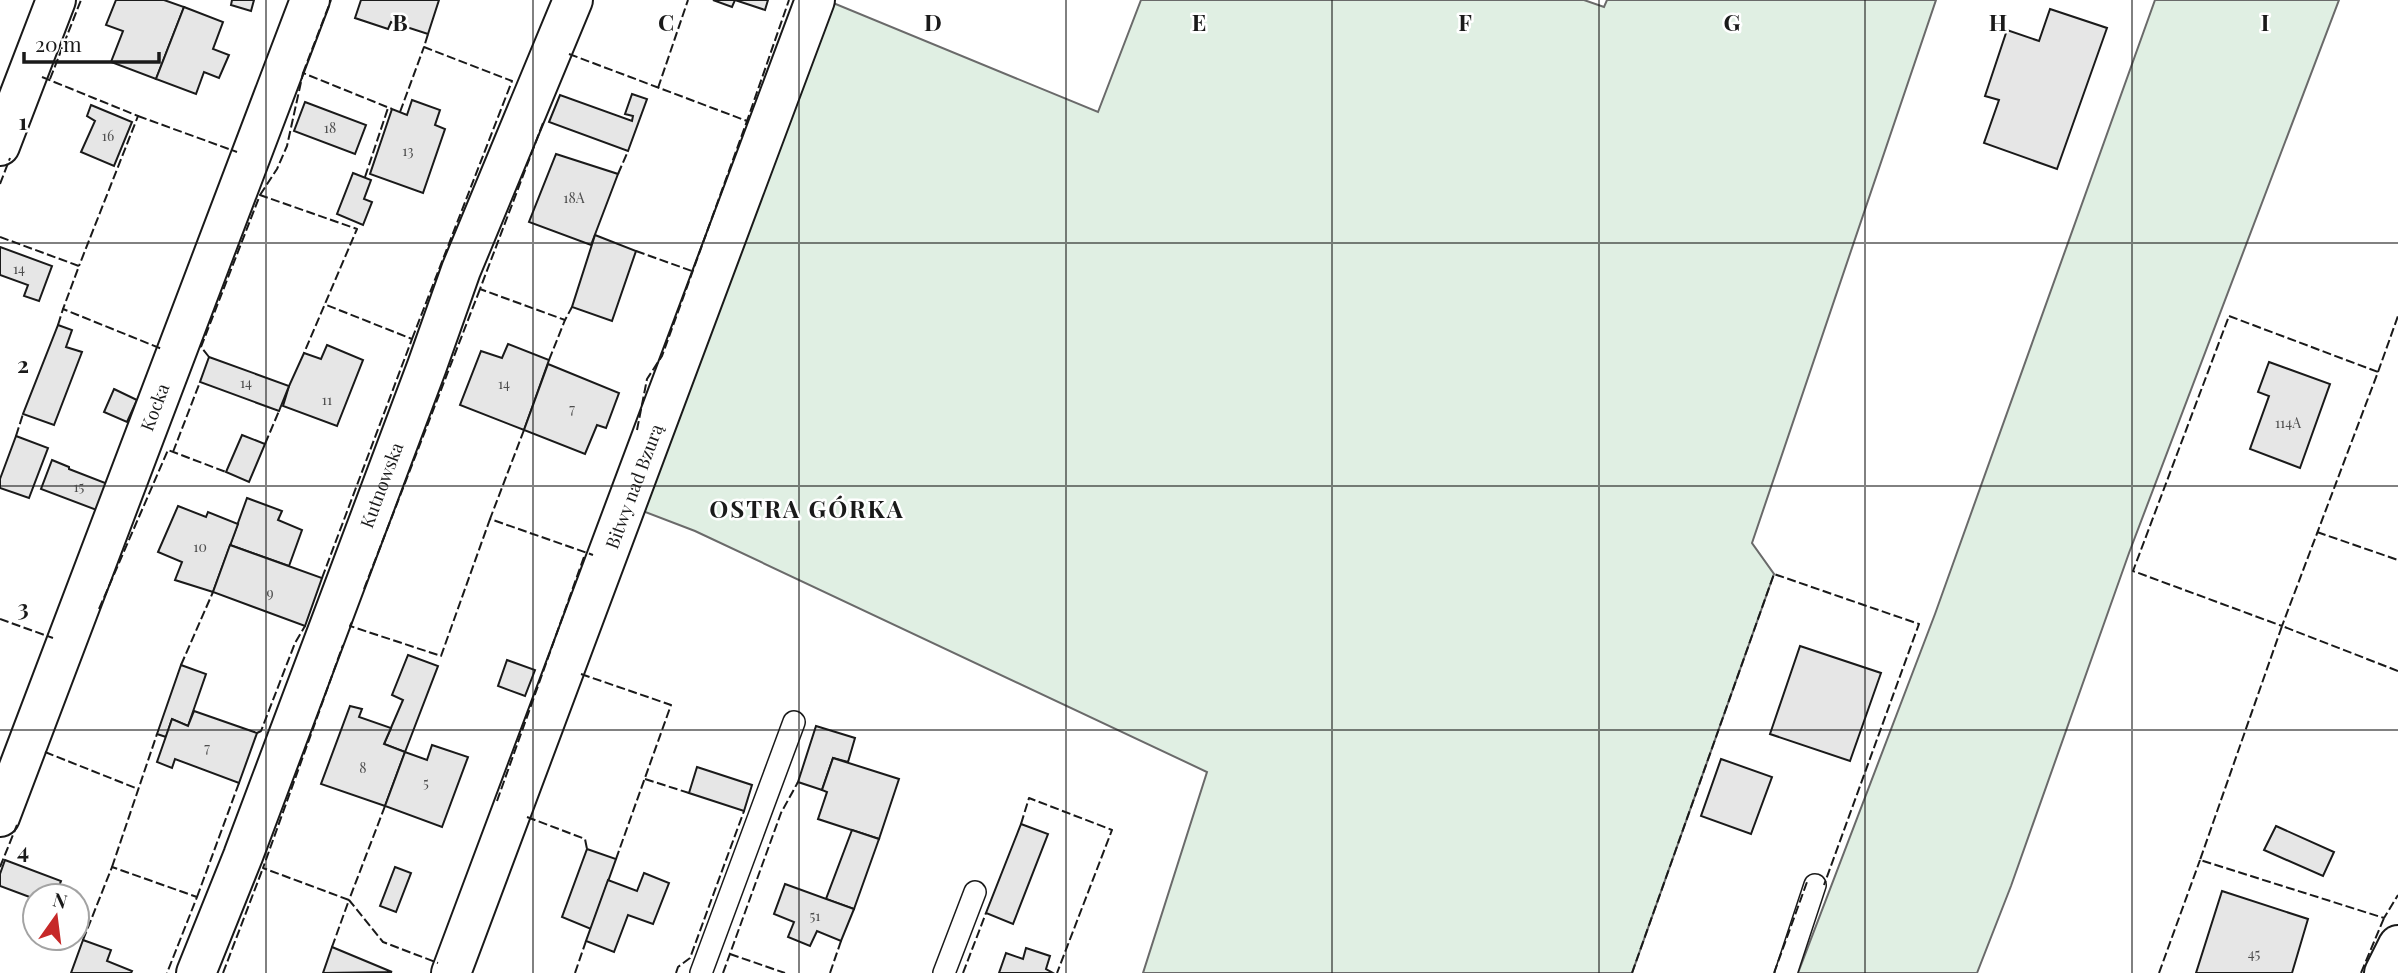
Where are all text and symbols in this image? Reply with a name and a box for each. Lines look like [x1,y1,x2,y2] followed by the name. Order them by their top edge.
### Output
[392,6,408,37] text: B
[658,6,674,37] text: C
[924,6,942,37] text: D
[1192,6,1206,37] text: E
[1458,6,1472,37] text: F
[1724,6,1741,37] text: G
[1989,6,2007,37] text: H
[2261,6,2269,37] text: I
[24,21,159,65] scale bar
[35,29,82,57] text: 20 m
[19,105,28,136] text: 1
[324,118,336,137] house number: 18
[102,126,114,145] house number: 16
[402,141,414,160] house number: 13
[563,188,585,207] house number: 18A
[13,259,25,278] house number: 14
[17,348,29,379] text: 2
[240,373,252,392] house number: 14
[498,374,510,393] house number: 14
[135,380,174,434] street label: Kocka
[322,390,332,409] house number: 11
[569,399,575,418] house number: 7
[2275,413,2301,432] house number: 114A
[600,420,668,552] street label: Bitwy nad Bzurą
[354,439,408,531] street label: Kutnowska
[74,477,85,496] house number: 15
[709,492,905,524] district label: OSTRA GÓRKA
[193,537,207,556] house number: 10
[266,583,274,602] house number: 9
[17,591,29,622] text: 3
[204,738,210,757] house number: 7
[359,758,367,777] house number: 8
[423,773,429,792] house number: 5
[17,834,29,865] text: 4
[21,882,91,952] north arrow
[51,885,70,914] text: N
[810,906,821,925] house number: 51
[2248,944,2261,963] house number: 45

